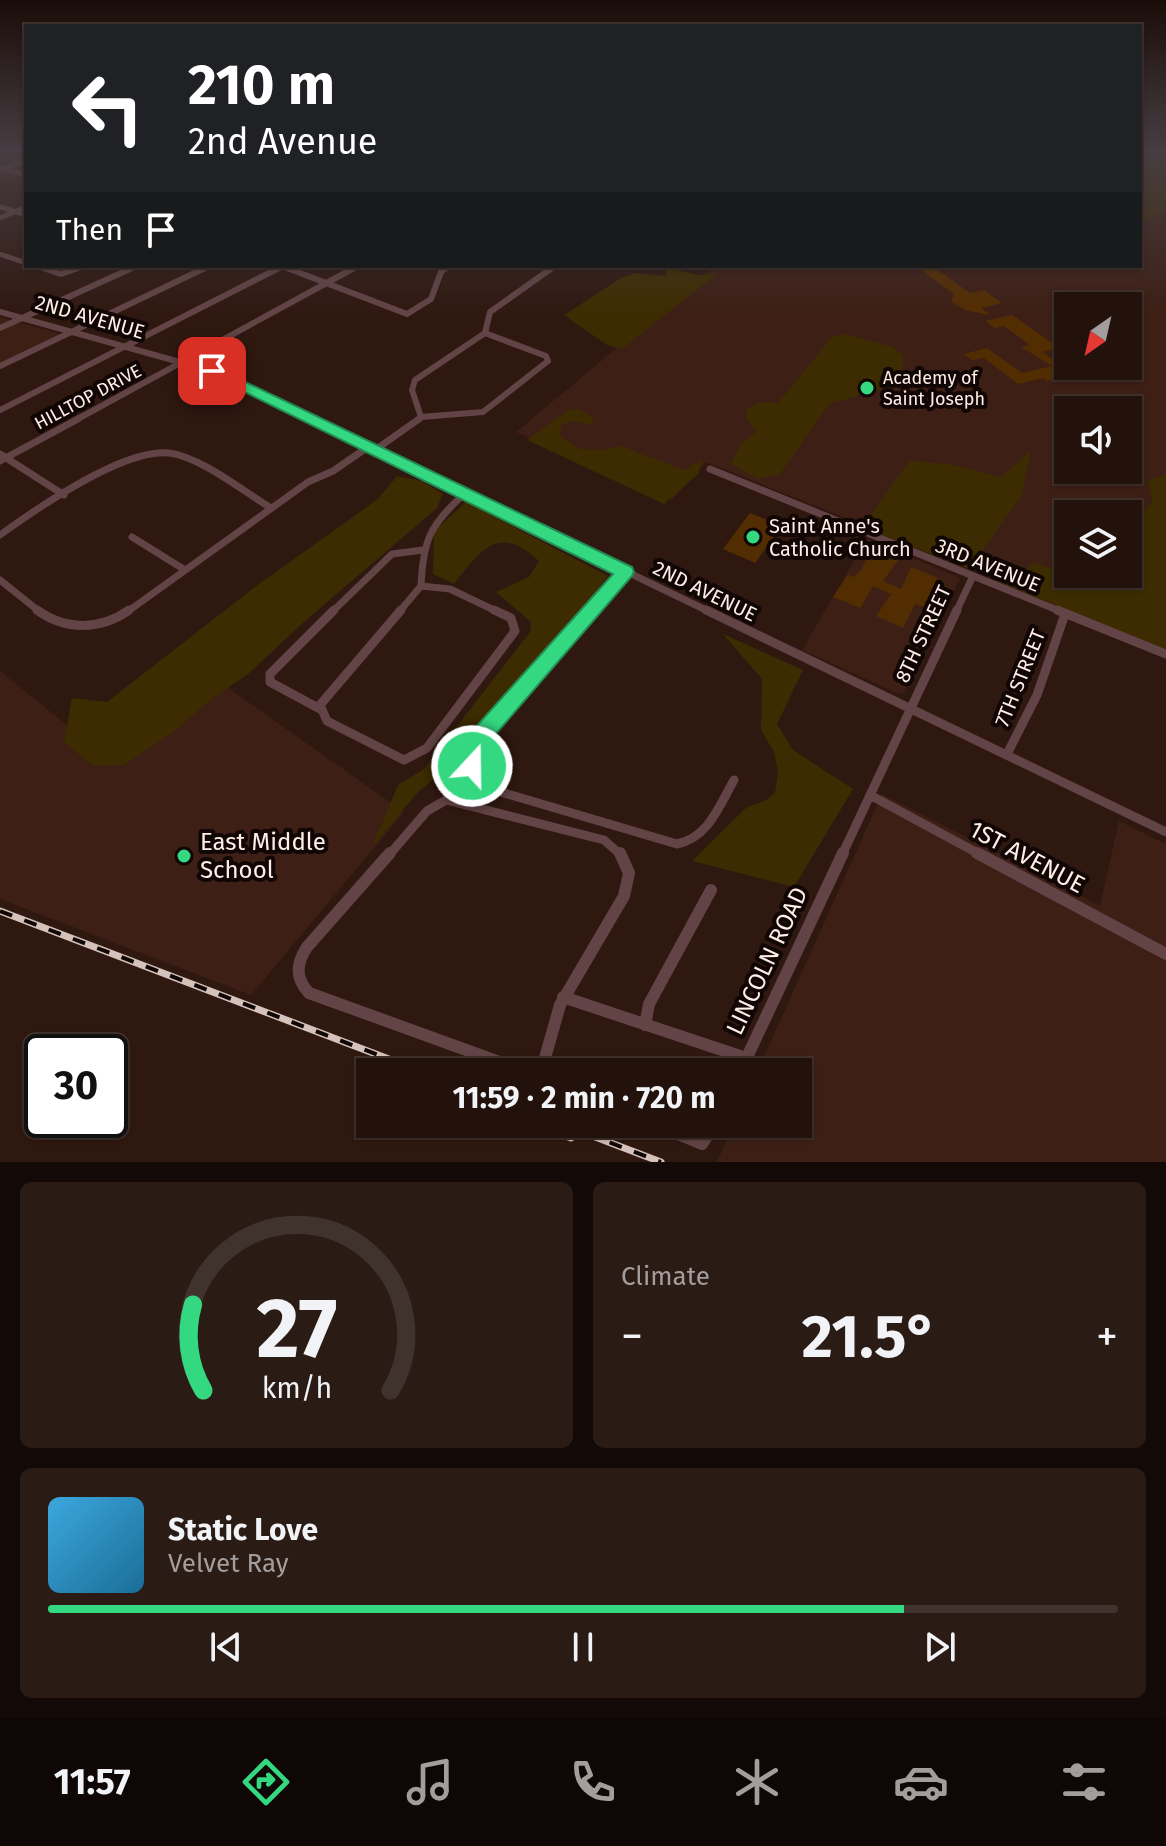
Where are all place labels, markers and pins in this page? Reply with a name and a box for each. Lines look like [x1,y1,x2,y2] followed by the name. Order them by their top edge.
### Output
[178,337,246,405] pin
[883,367,985,410] place label: Academy of Saint Joseph
[858,379,876,397] marker: Academy of Saint Joseph
[769,514,911,561] place label: Saint Anne's Catholic Church
[744,528,762,546] marker: Saint Anne's Catholic Church
[200,828,326,884] place label: East Middle School
[175,847,193,865] marker: East Middle School

